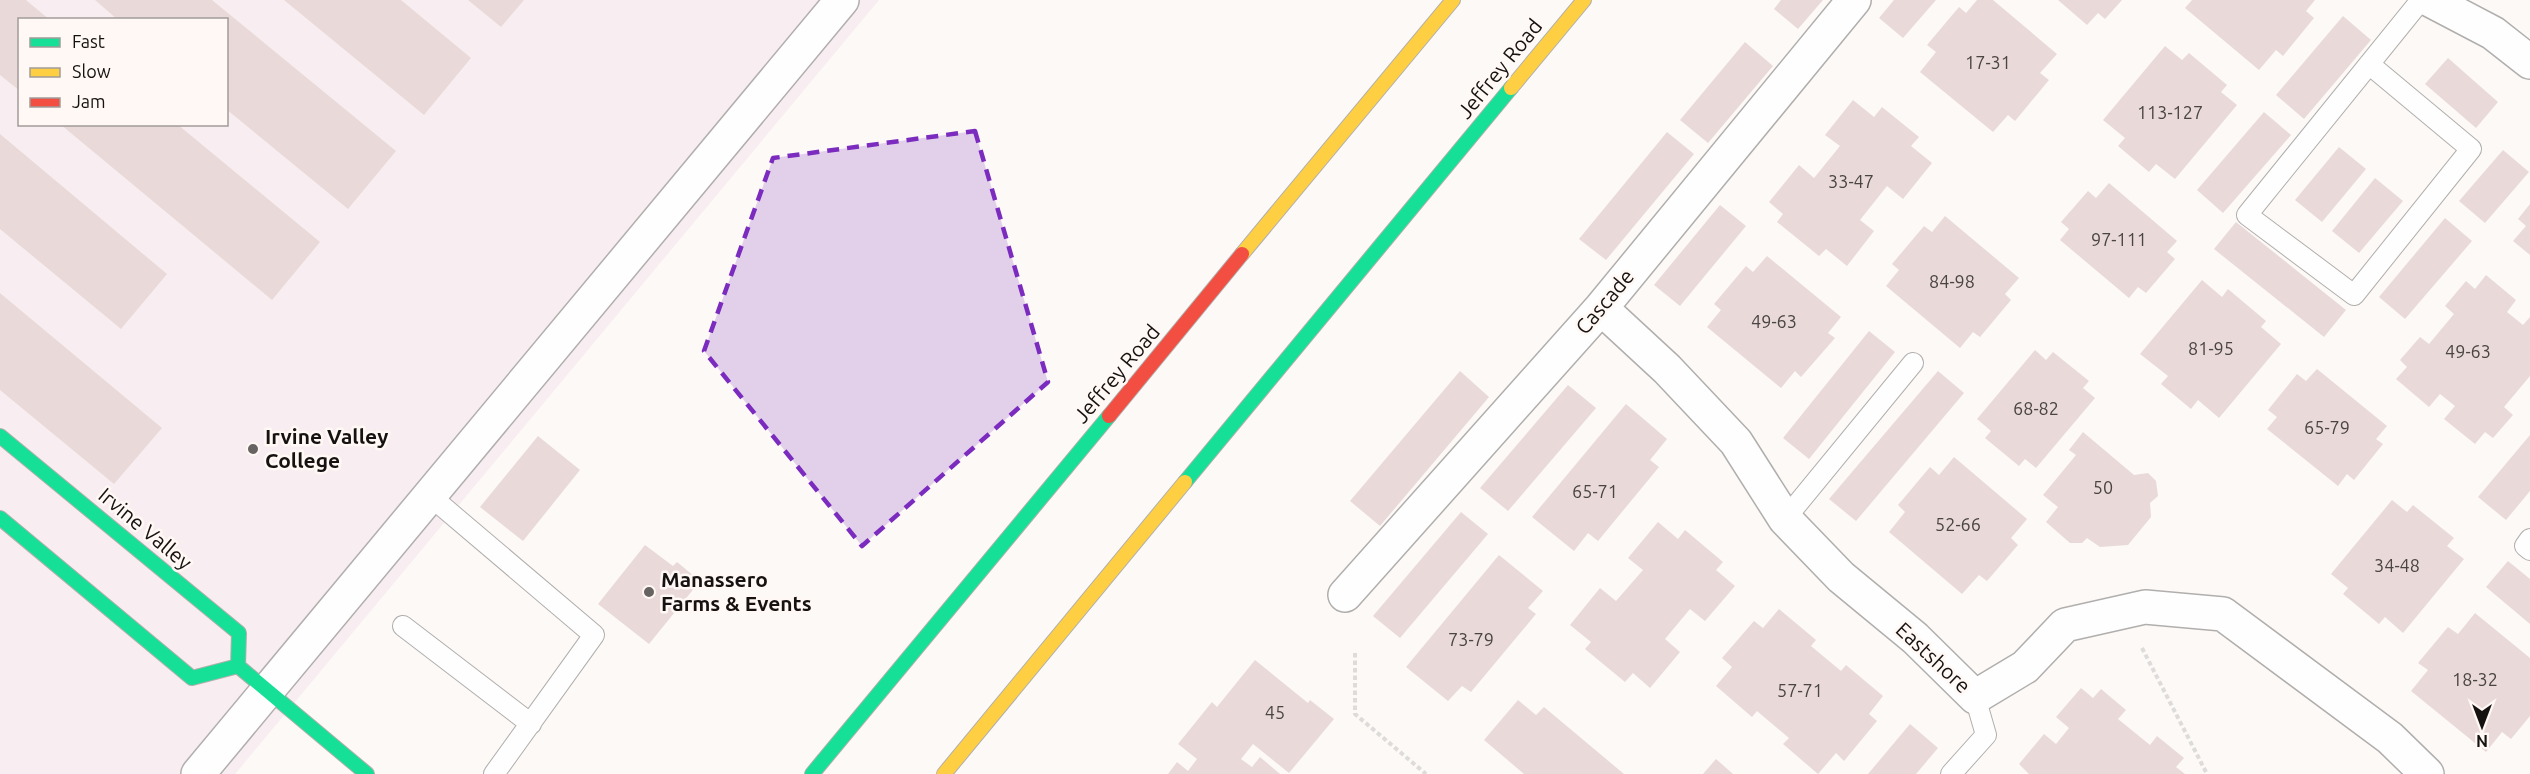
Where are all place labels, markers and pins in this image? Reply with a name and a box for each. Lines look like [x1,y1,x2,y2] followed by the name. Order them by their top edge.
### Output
[265,424,388,472] place label: Irvine Valley College
[246,442,260,456] marker: Irvine Valley College
[661,567,812,615] place label: Manassero Farms & Events
[642,585,656,599] marker: Manassero Farms & Events

